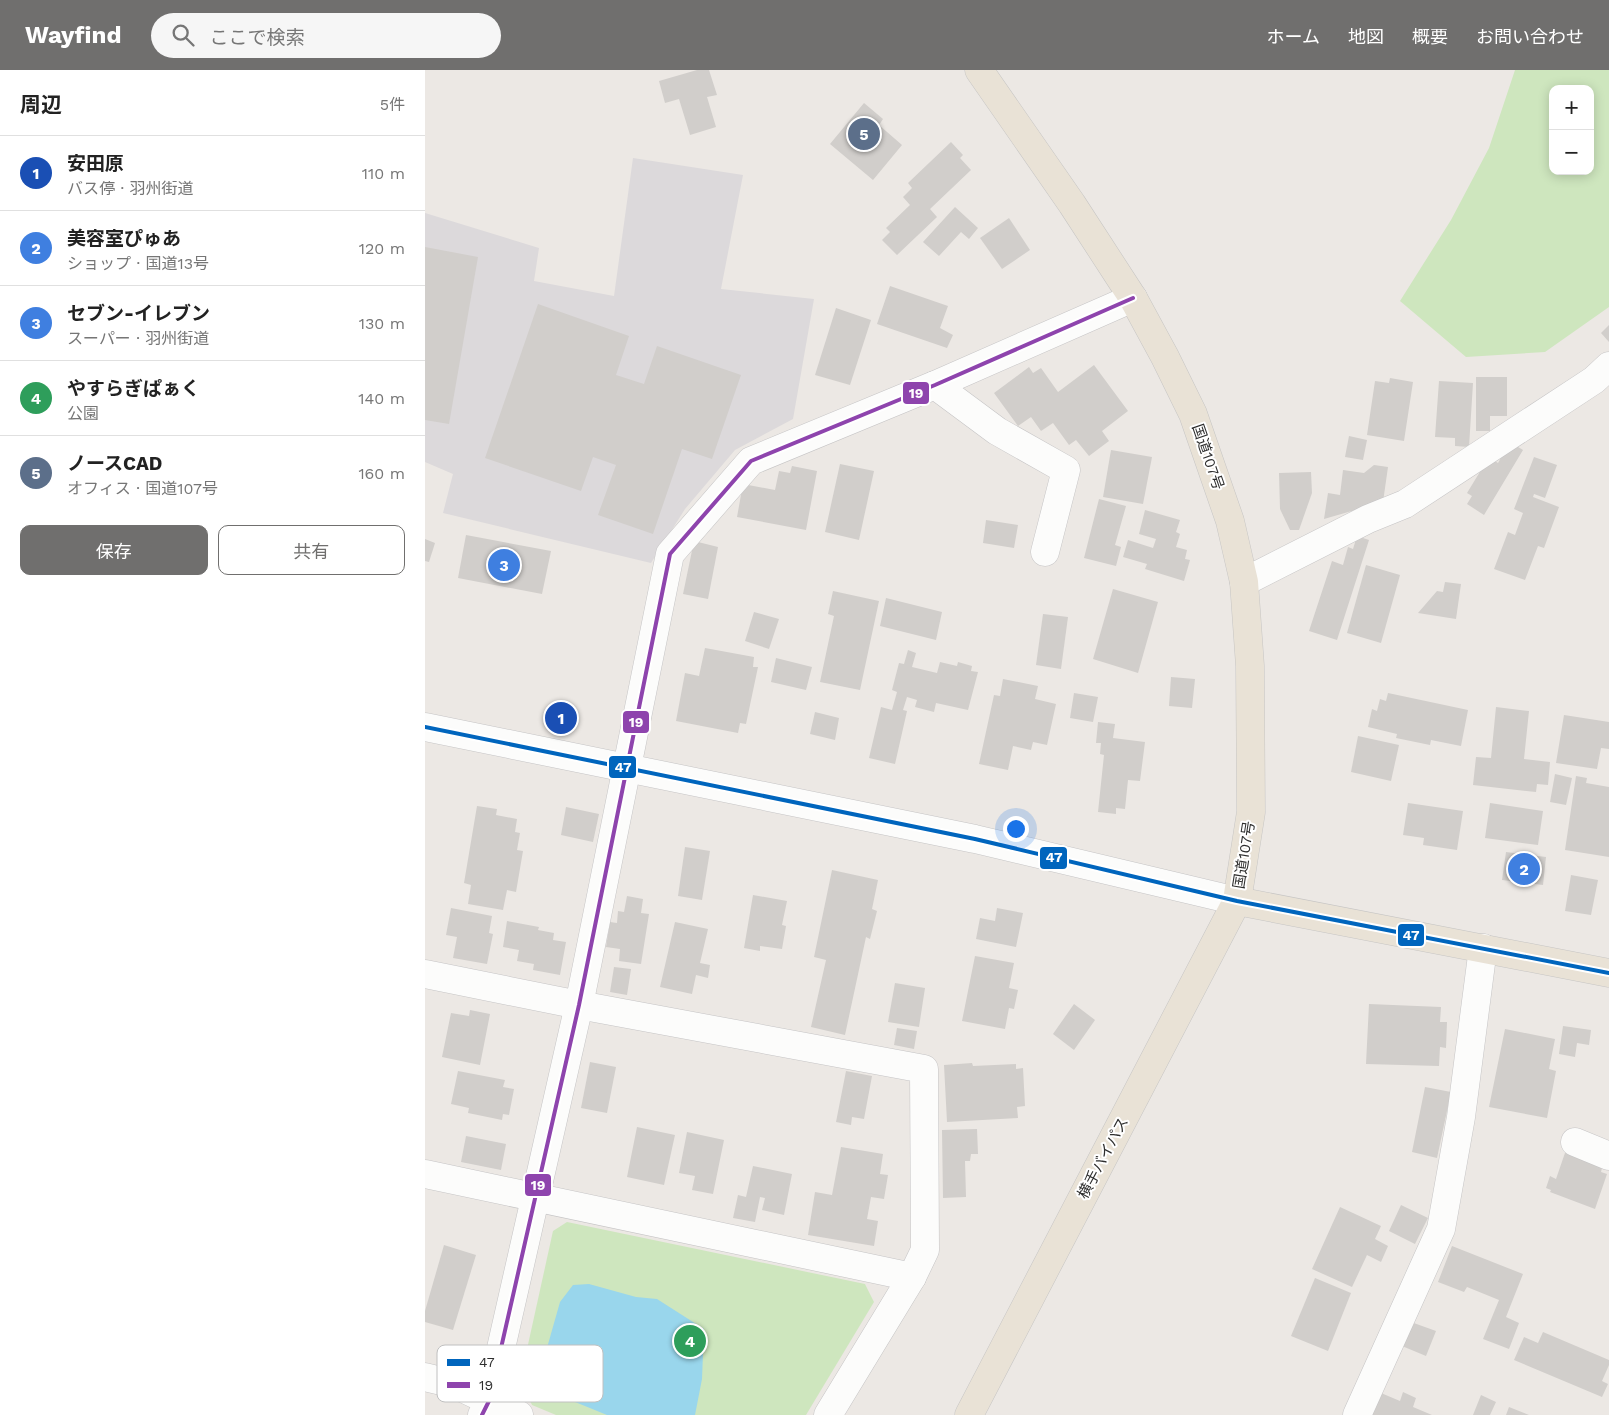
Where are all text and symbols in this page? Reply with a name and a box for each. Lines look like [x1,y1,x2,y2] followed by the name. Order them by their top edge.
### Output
[151,13,501,58] search box
[25,21,121,49] text: Wayfind
[169,21,197,49] icon: search
[209,26,305,49] text: ここで検索
[1267,26,1320,47] text: ホーム
[1348,26,1384,47] text: 地図
[1412,26,1448,47] text: 概要
[1476,26,1584,47] text: お問い合わせ
[1549,85,1594,175] map controls
[1549,85,1594,130] button: +
[20,92,62,117] text: 周辺
[380,95,405,114] text: 5件
[848,115,880,153] pin: 5
[1549,130,1594,175] button: −
[67,152,124,175] text: 安田原
[33,164,39,183] text: 1
[362,164,405,183] text: 110 m
[67,179,194,198] text: バス停 · 羽州街道
[67,227,181,250] text: 美容室ぴゅあ
[31,239,41,258] text: 2
[359,239,405,258] text: 120 m
[67,254,209,273] text: ショップ · 国道13号
[67,302,210,325] text: セブン-イレブン
[31,314,41,333] text: 3
[359,314,405,333] text: 130 m
[67,329,209,348] text: スーパー · 羽州街道
[67,377,200,400] text: やすらぎぱぁく
[902,381,930,405] line badge: 19
[909,385,923,401] text: 19
[31,389,41,408] text: 4
[358,389,405,408] text: 140 m
[67,404,99,423] text: 公園
[1188,422,1228,492] street label: 国道107号
[67,452,163,475] text: ノースCAD
[31,464,41,483] text: 5
[358,464,405,483] text: 160 m
[67,479,218,498] text: オフィス · 国道107号
[20,525,208,575] button: 保存
[218,525,405,575] button: 共有
[488,546,520,584] pin: 3
[545,699,577,737] pin: 1
[622,710,650,734] line badge: 19
[629,714,643,730] text: 19
[608,755,637,779] line badge: 47
[615,759,632,775] text: 47
[1003,816,1029,842] your location
[1230,820,1258,890] street label: 国道107号
[1039,846,1068,870] line badge: 47
[1046,849,1063,865] text: 47
[1508,850,1540,888] pin: 2
[1397,923,1425,947] line badge: 47
[1403,927,1420,943] text: 47
[1074,1114,1132,1202] street label: 横手バイパス
[524,1173,552,1197] line badge: 19
[531,1177,545,1193] text: 19
[674,1322,706,1360] pin: 4
[437,1345,603,1402] legend
[479,1354,495,1370] text: 47
[479,1377,493,1393] text: 19

